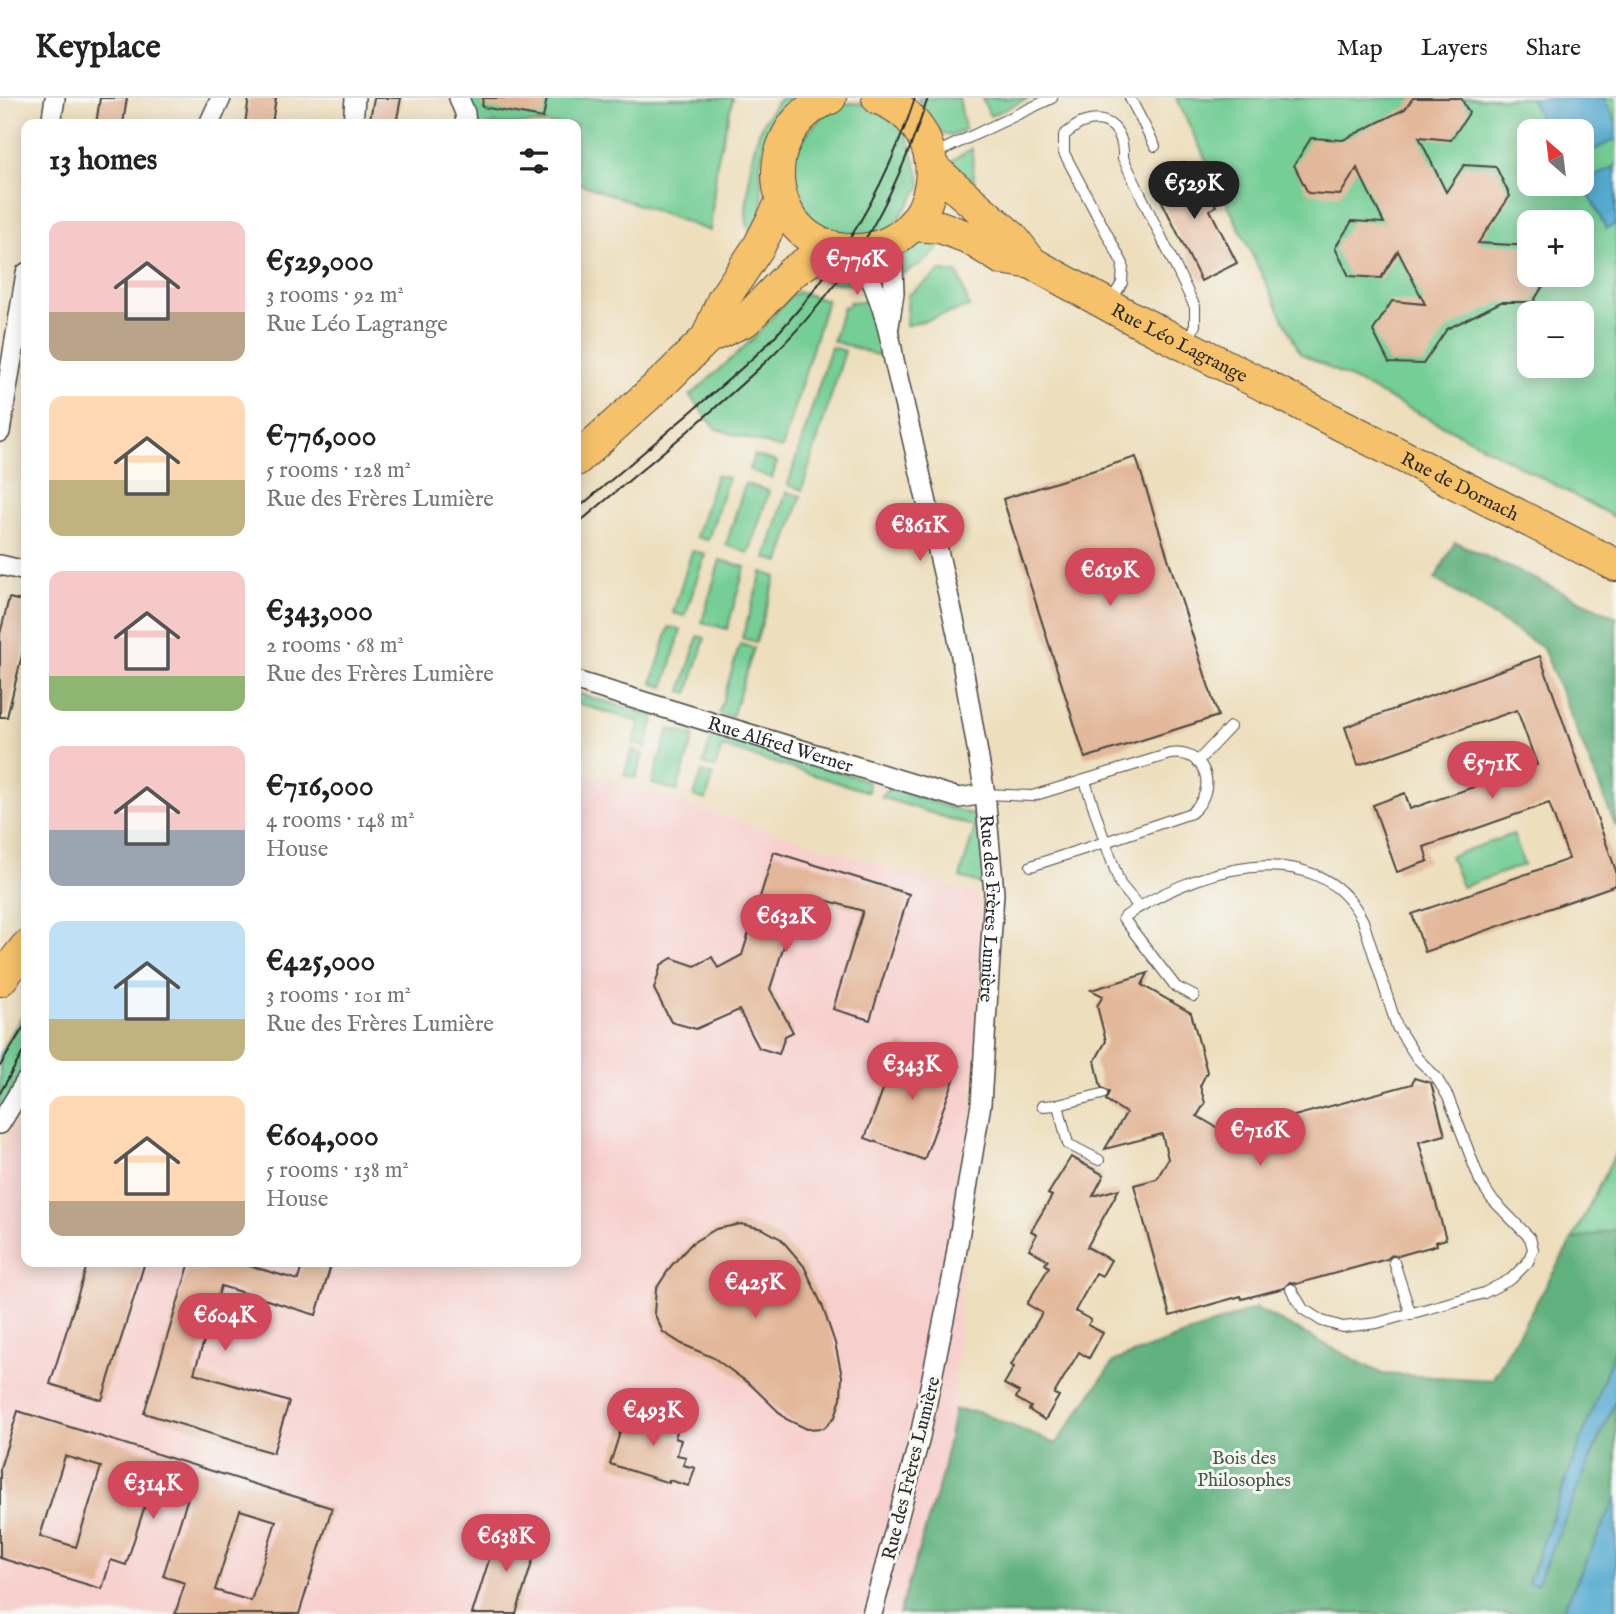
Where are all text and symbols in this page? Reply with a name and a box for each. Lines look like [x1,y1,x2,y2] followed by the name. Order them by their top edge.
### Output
[35,27,161,69] text: Keyplace
[1337,33,1383,64] text: Map
[1421,33,1488,64] text: Layers
[1526,33,1581,64] text: Share
[1517,119,1594,196] north arrow
[1517,119,1594,378] map controls
[49,142,157,180] text: 13 homes
[515,142,553,180] icon: filters
[1145,162,1243,221] pin: €529K
[1164,169,1224,198] text: €529K
[1517,210,1594,287] button: +
[808,238,906,297] pin: €776K
[266,243,374,281] text: €529,000
[826,245,888,274] text: €776K
[105,249,189,333] icon: home
[266,281,404,310] text: 3 rooms · 92 m²
[1106,299,1252,389] street label: Rue Léo Lagrange
[1517,301,1594,378] button: −
[266,310,448,339] text: Rue Léo Lagrange
[266,418,377,456] text: €776,000
[105,424,189,508] icon: home
[1396,447,1522,527] street label: Rue de Dornach
[266,456,411,485] text: 5 rooms · 128 m²
[266,485,494,514] text: Rue des Frères Lumière
[871,504,969,563] pin: €861K
[891,511,949,540] text: €861K
[1061,548,1159,608] pin: €619K
[1081,556,1139,585] text: €619K
[266,593,373,631] text: €343,000
[105,599,189,683] icon: home
[266,631,404,660] text: 2 rooms · 68 m²
[266,660,494,689] text: Rue des Frères Lumière
[704,712,856,779] street label: Rue Alfred Werner
[1443,742,1541,801] pin: €571K
[1463,749,1521,778] text: €571K
[266,768,374,806] text: €716,000
[105,774,189,858] icon: home
[266,806,415,835] text: 4 rooms · 148 m²
[973,814,1004,1003] street label: Rue des Frères Lumière
[266,835,328,864] text: House
[737,894,835,954] pin: €632K
[756,902,816,931] text: €632K
[266,943,375,981] text: €425,000
[105,949,189,1033] icon: home
[266,981,411,1010] text: 3 rooms · 101 m²
[266,1010,494,1039] text: Rue des Frères Lumière
[863,1042,961,1102] pin: €343K
[883,1050,941,1079] text: €343K
[1211,1108,1309,1168] pin: €716K
[1230,1116,1290,1145] text: €716K
[266,1118,379,1156] text: €604,000
[105,1124,189,1208] icon: home
[266,1156,409,1185] text: 5 rooms · 138 m²
[266,1185,328,1214] text: House
[706,1260,804,1320] pin: €425K
[725,1268,785,1297] text: €425K
[176,1294,274,1353] pin: €604K
[194,1301,256,1330] text: €604K
[878,1374,946,1563] street label: Rue des Frères Lumière
[604,1388,702,1448] pin: €493K
[623,1396,683,1425] text: €493K
[1197,1447,1291,1493] park label: Bois des Philosophes
[104,1462,202,1521] pin: €314K
[124,1469,182,1498] text: €314K
[457,1514,555,1574] pin: €638K
[477,1522,535,1551] text: €638K

